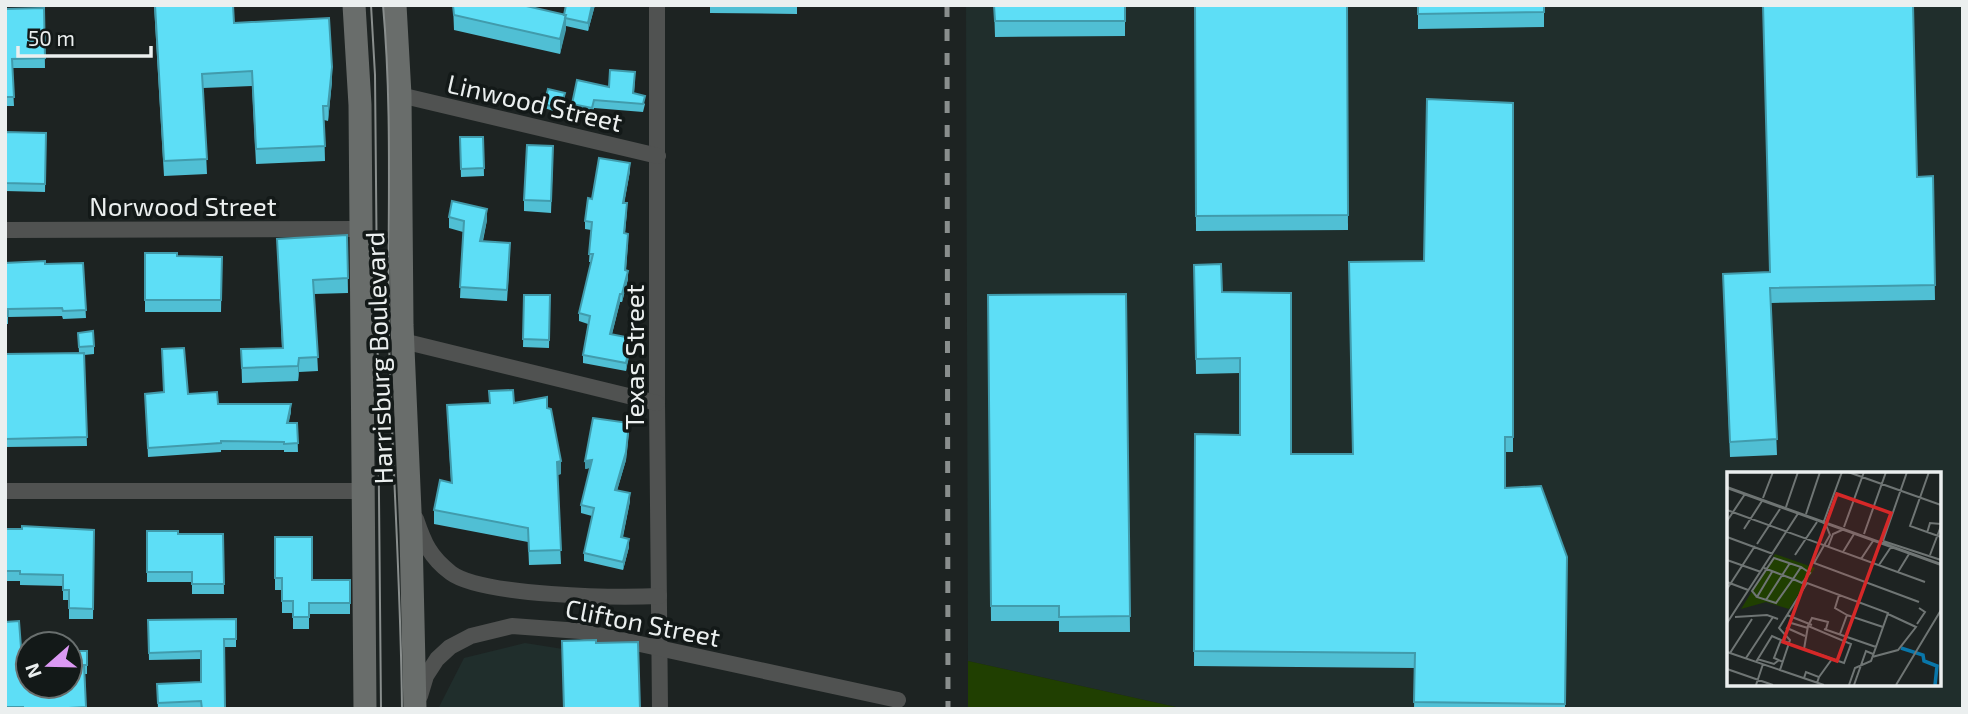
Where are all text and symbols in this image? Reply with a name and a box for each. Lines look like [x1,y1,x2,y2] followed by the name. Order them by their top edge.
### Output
[18,14,150,58] scale bar
[28,25,75,50] text: 50 m
[444,67,626,137] street label: Linwood Street
[89,190,277,221] street label: Norwood Street
[358,231,398,485] street label: Harrisburg Boulevard
[618,284,649,430] street label: Texas Street
[1727,472,1940,686] inset map
[563,592,723,652] street label: Clifton Street
[14,630,84,700] north arrow
[19,661,46,681] text: N

